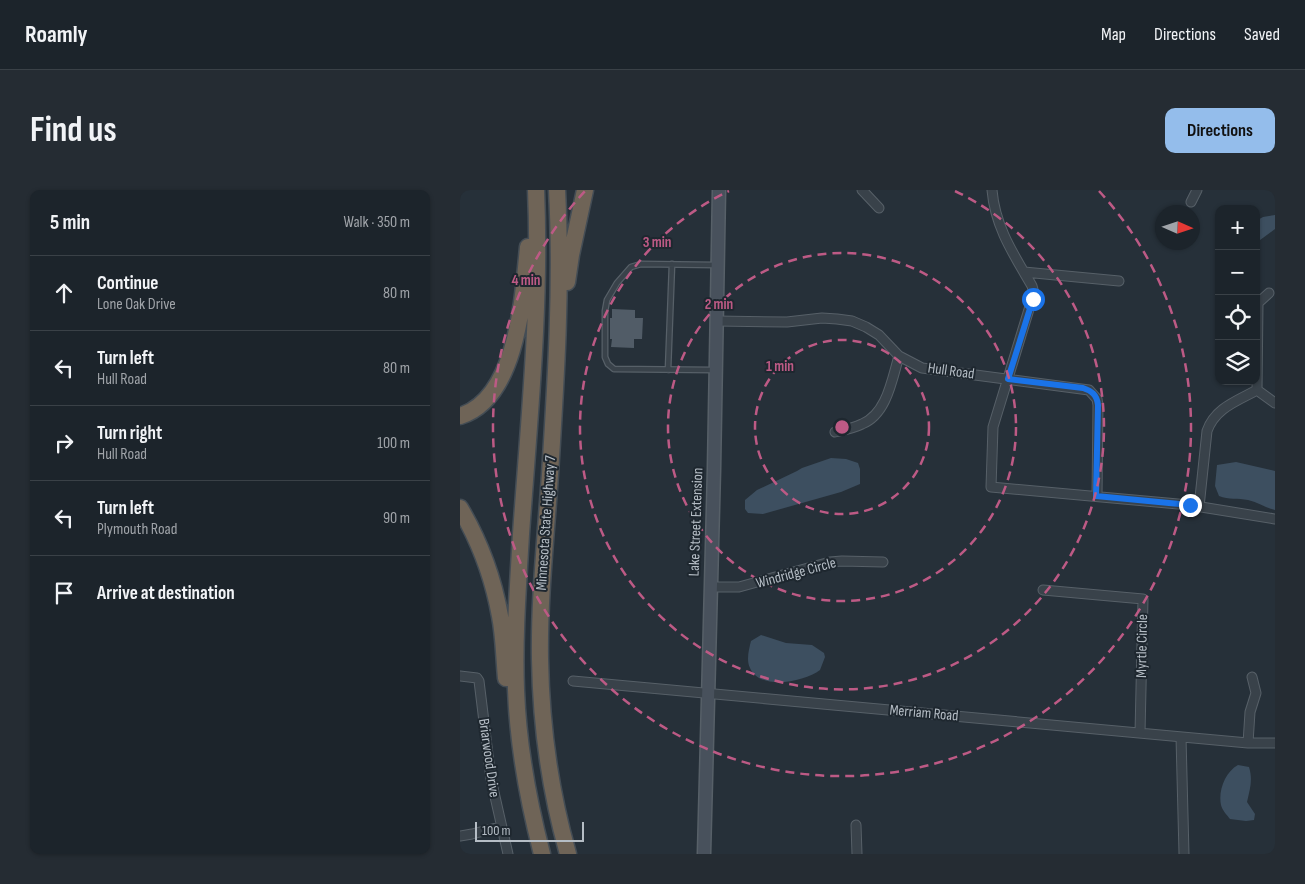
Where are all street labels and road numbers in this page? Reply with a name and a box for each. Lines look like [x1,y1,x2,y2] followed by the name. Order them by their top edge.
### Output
[926,358,976,384] street label: Hull Road
[532,455,560,591] street label: Minnesota State Highway 7
[685,467,707,577] street label: Lake Street Extension
[754,553,838,593] street label: Windridge Circle
[1132,614,1152,678] street label: Myrtle Circle
[889,701,959,725] street label: Merriam Road
[474,717,504,799] street label: Briarwood Drive

